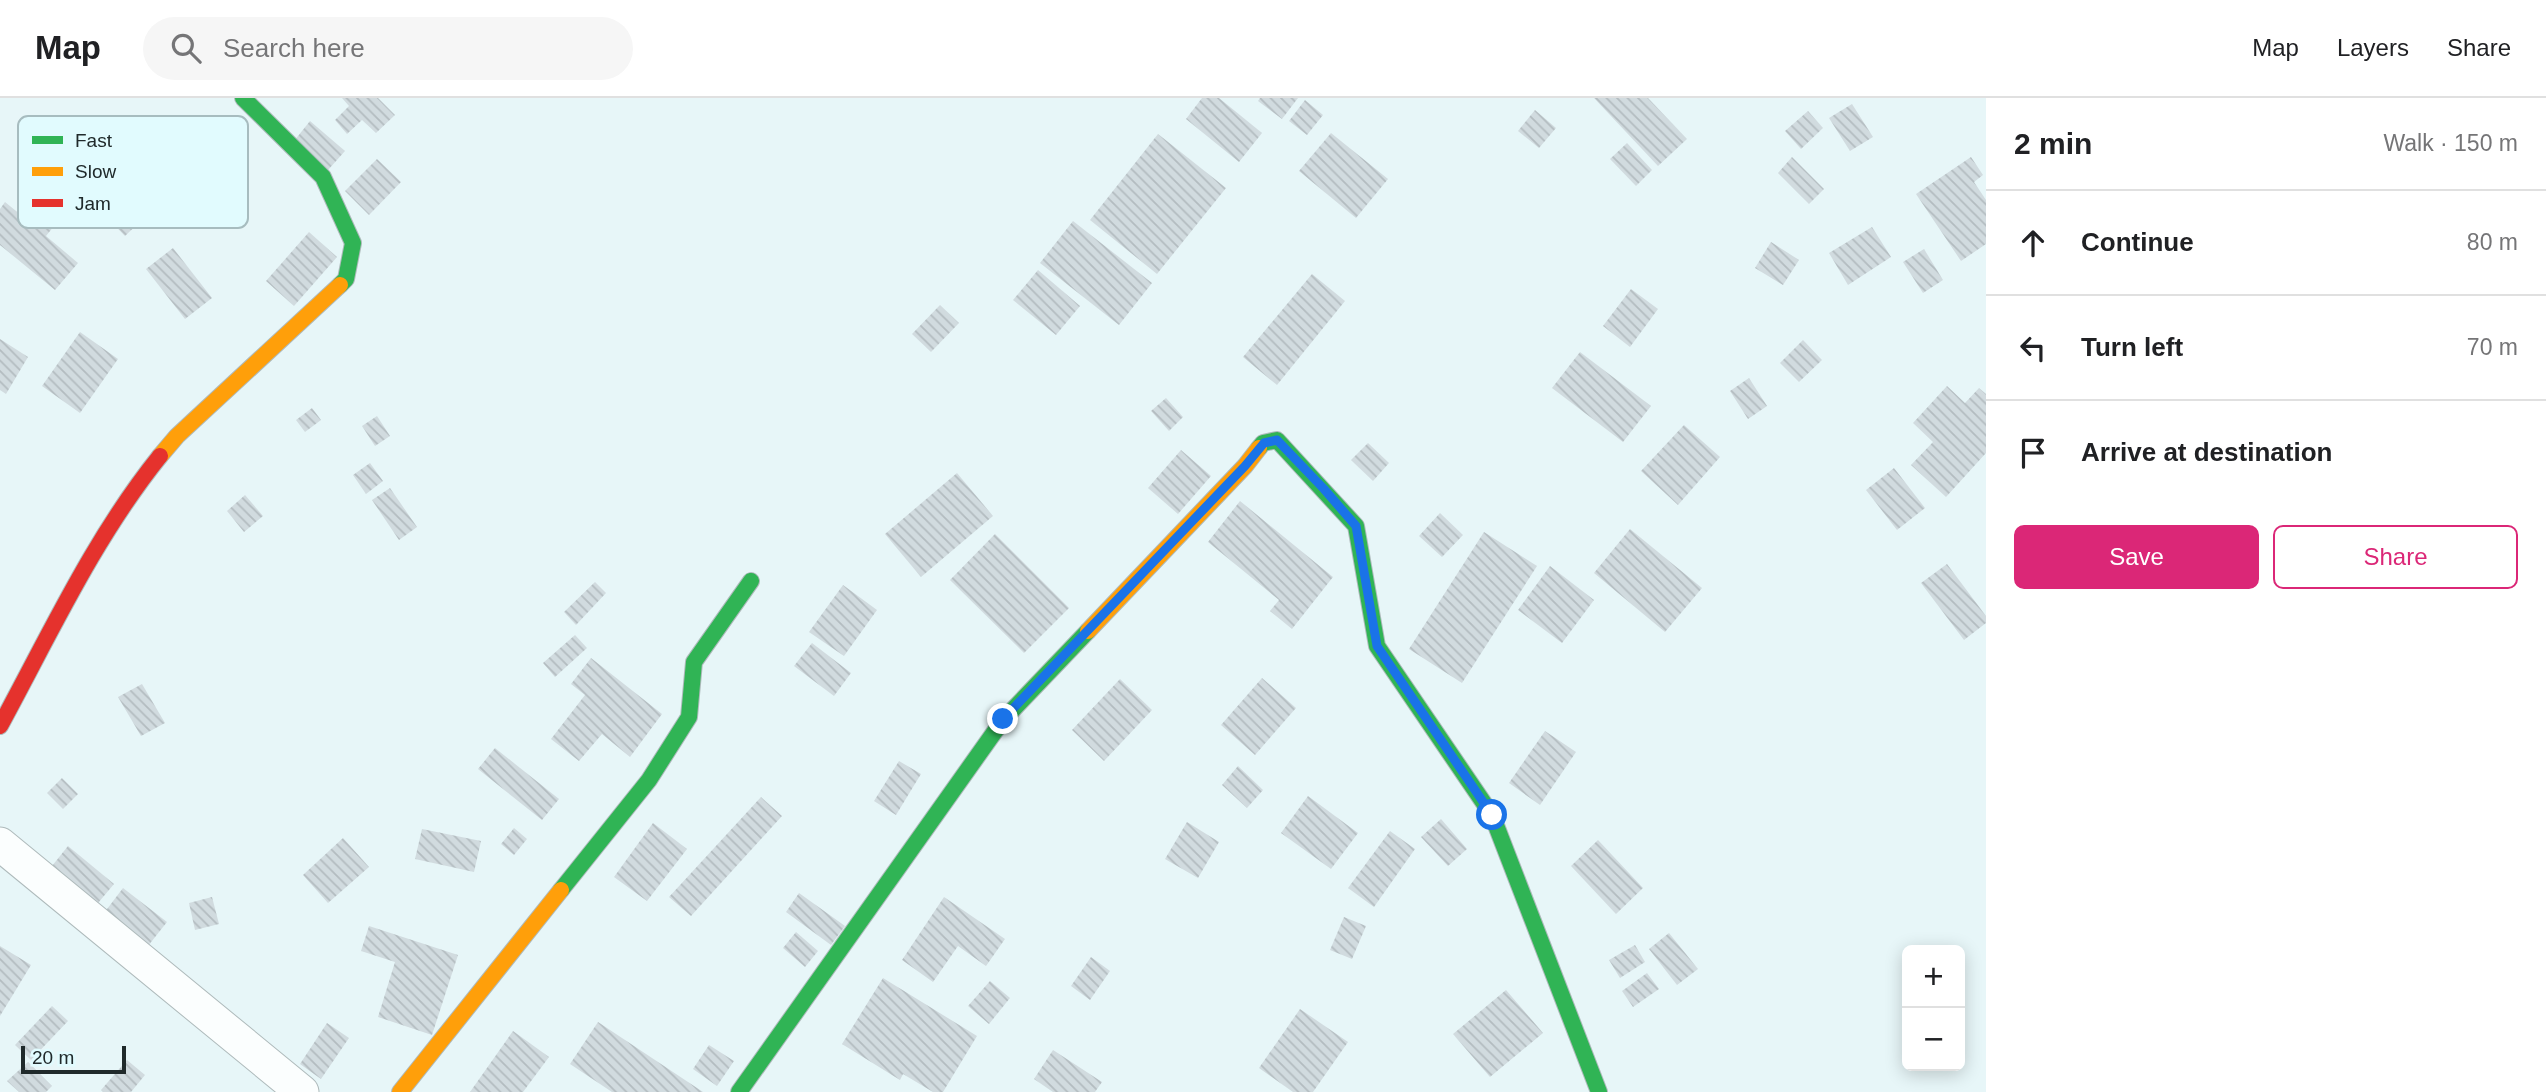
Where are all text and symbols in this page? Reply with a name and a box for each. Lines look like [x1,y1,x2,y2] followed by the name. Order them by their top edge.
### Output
[143,17,633,80] search box
[35,29,101,66] text: Map
[167,29,205,67] icon: search
[223,33,365,63] text: Search here
[2252,34,2299,61] text: Map
[2337,34,2409,61] text: Layers
[2447,34,2511,61] text: Share
[18,116,248,228] legend
[2014,127,2092,160] text: 2 min
[75,130,113,151] text: Fast
[2383,130,2518,156] text: Walk · 150 m
[75,161,116,182] text: Slow
[75,193,111,214] text: Jam
[2014,224,2052,262] icon: ahead
[2081,227,2194,257] text: Continue
[2467,229,2518,255] text: 80 m
[2014,329,2052,367] icon: left
[2081,332,2183,362] text: Turn left
[2467,334,2518,360] text: 70 m
[2014,434,2052,472] icon: arrive
[2081,437,2332,467] text: Arrive at destination
[2014,525,2259,589] button: Save
[2273,525,2518,589] button: Share
[987,703,1018,734] route end
[1476,799,1507,830] route start
[1902,945,1965,1071] map controls
[1902,945,1965,1008] button: +
[1902,1008,1965,1071] button: −
[21,1043,126,1075] scale bar
[32,1047,74,1068] text: 20 m

